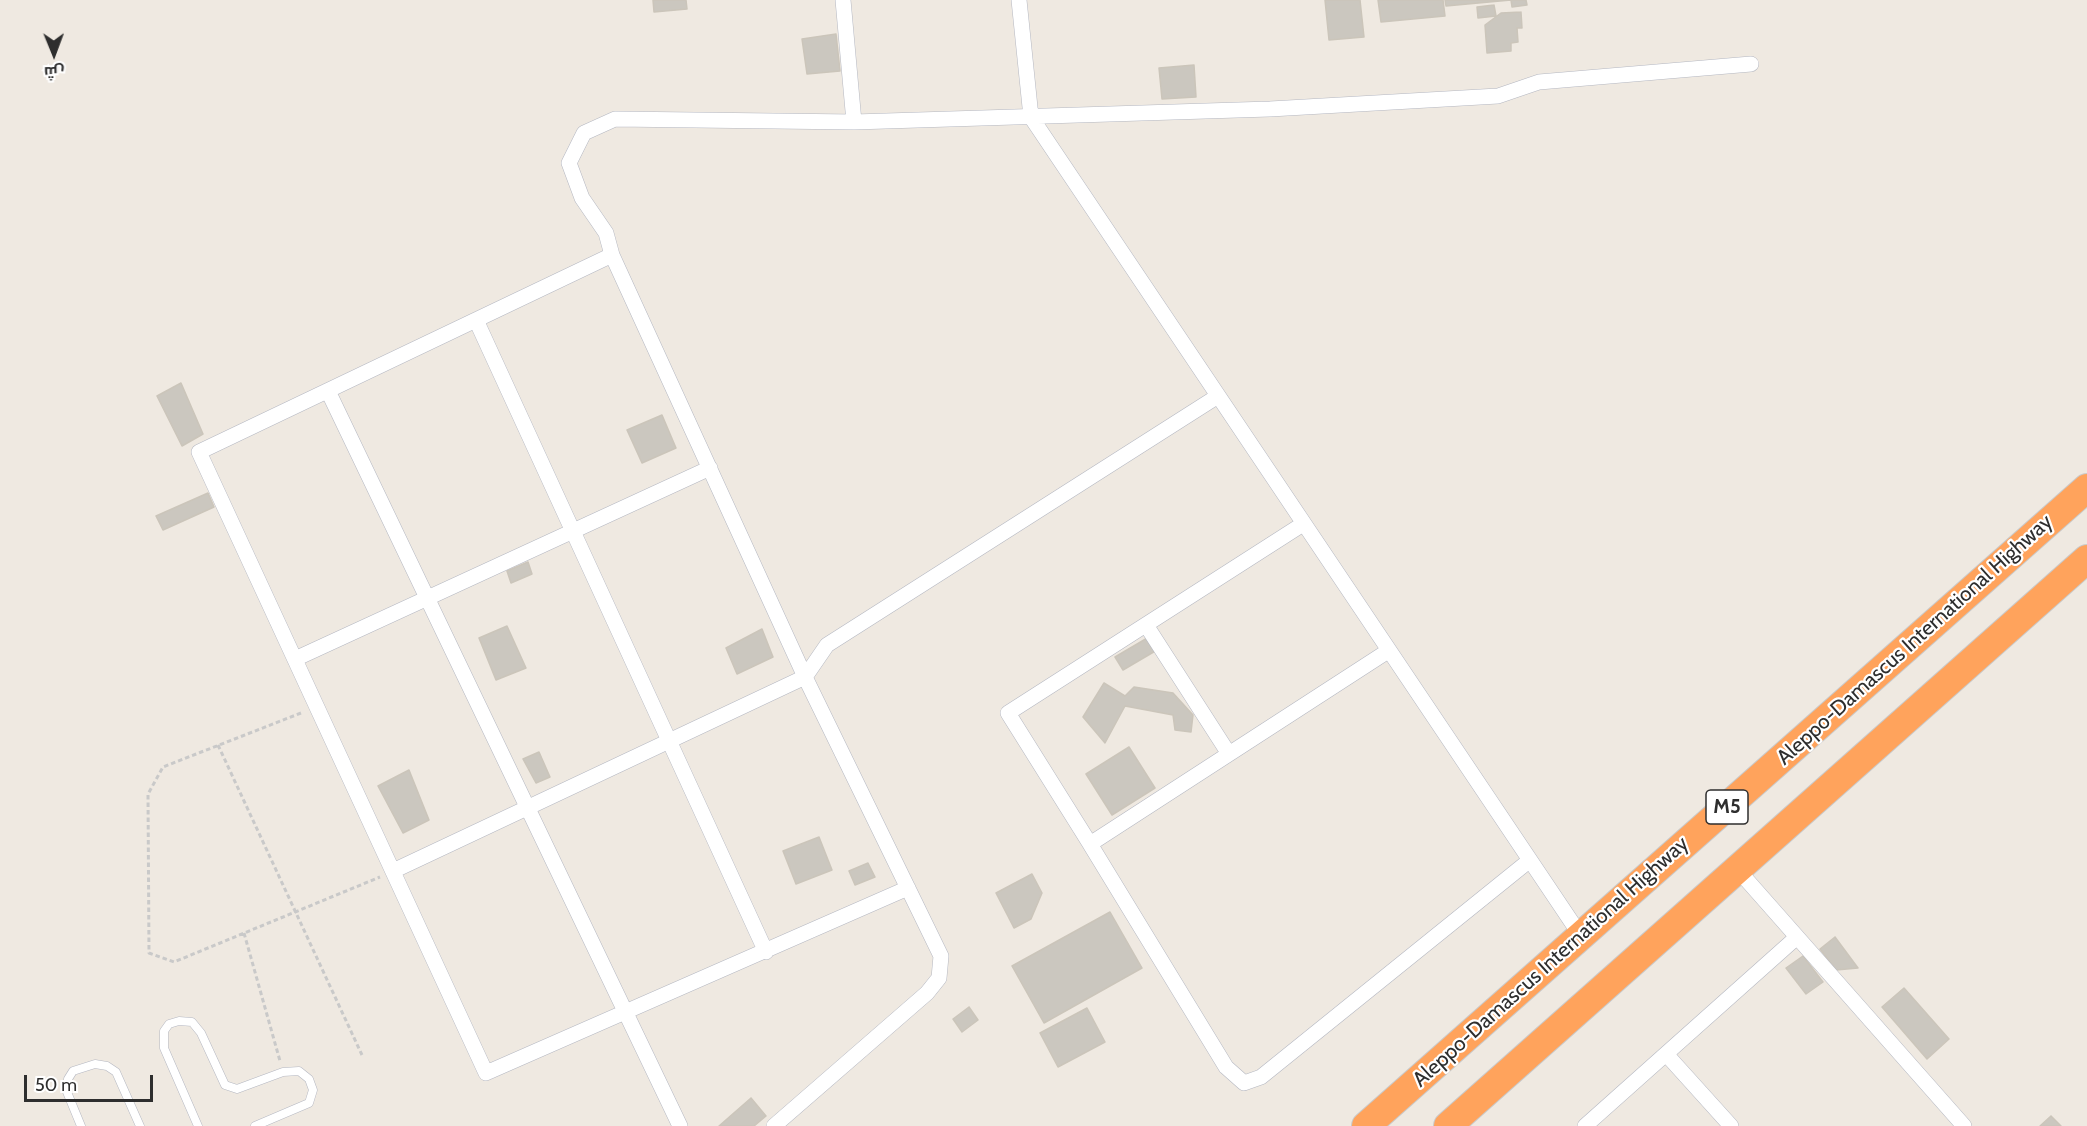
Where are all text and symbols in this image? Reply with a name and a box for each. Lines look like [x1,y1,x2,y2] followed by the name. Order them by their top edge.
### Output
[24,24,84,84] north arrow
[44,63,65,82] text: ش
[1772,510,2058,770] street label: Aleppo-Damascus International Highway
[1706,790,1748,824] road number: M5
[1408,832,1694,1092] street label: Aleppo-Damascus International Highway
[27,1063,156,1101] scale bar
[35,1074,77,1096] text: 50 m

